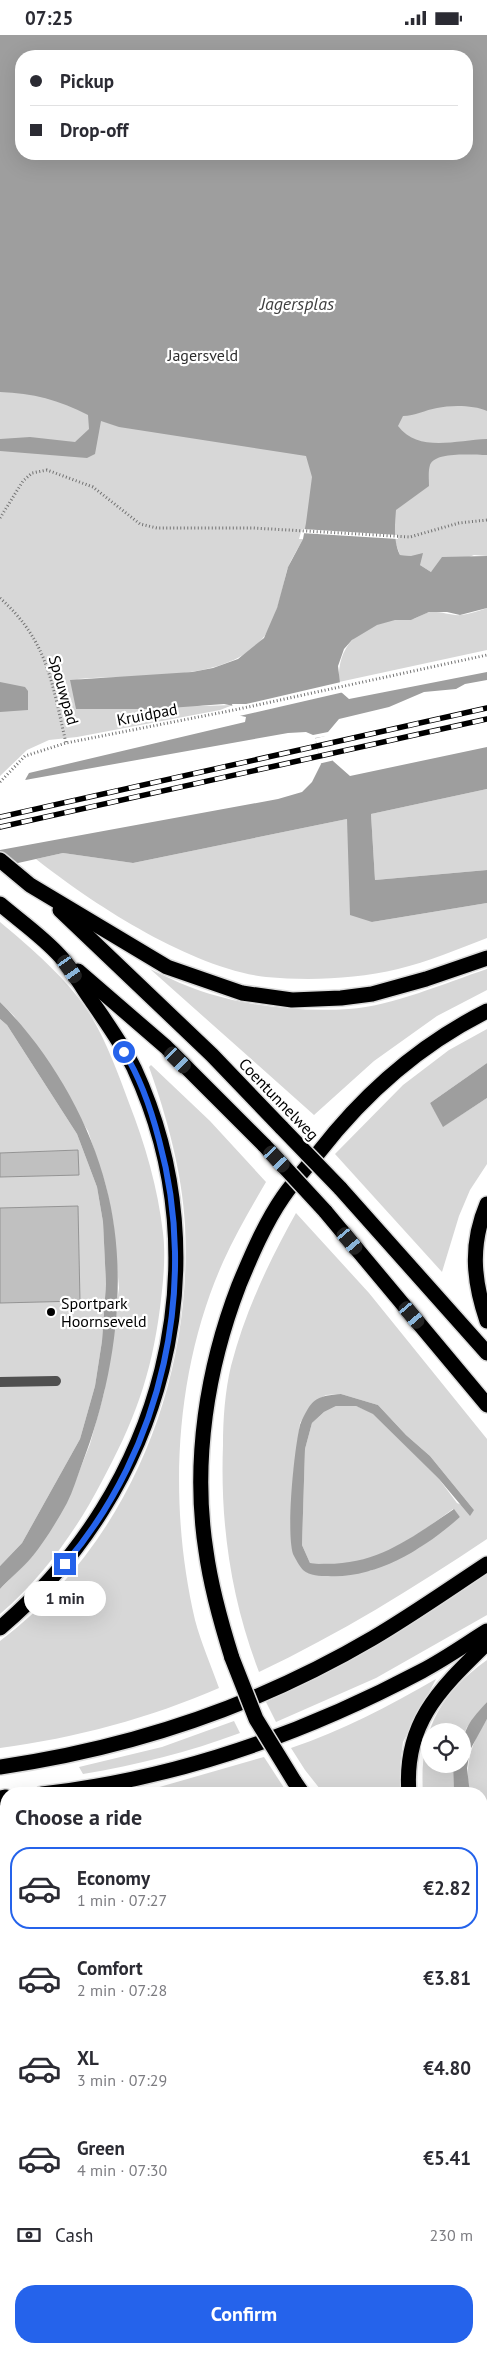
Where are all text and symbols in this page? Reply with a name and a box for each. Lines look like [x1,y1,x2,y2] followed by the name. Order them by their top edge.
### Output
[25,6,73,30] text: 07:25
[60,69,114,93] text: Pickup
[60,118,128,142] text: Drop-off
[258,292,335,315] water label: Jagersplas
[167,345,238,365] park label: Jagersveld
[45,653,83,727] street label: Spouwpad
[115,698,179,730] street label: Kruidpad
[55,952,84,986] car
[113,1041,135,1063] route start
[162,1044,193,1076] car
[235,1054,323,1144] street label: Coentunnelweg
[261,1143,292,1175] car
[334,1225,365,1257] car
[61,1293,147,1331] place label: Sportpark Hoornseveld
[396,1299,427,1331] car
[45,1306,57,1318] marker: Sportpark Hoornseveld
[54,1553,76,1575] route end
[24,1581,106,1617] callout: 1 min
[45,1588,85,1608] text: 1 min
[421,1723,471,1773] map controls
[421,1723,471,1773] button: locate
[15,1803,142,1831] text: Choose a ride
[17,1866,62,1911] icon: car
[77,1866,150,1890] text: Economy
[423,1876,471,1900] text: €2.82
[77,1890,167,1910] text: 1 min · 07:27
[17,1956,62,2001] icon: car
[77,1956,143,1980] text: Comfort
[423,1966,471,1990] text: €3.81
[77,1980,167,2000] text: 2 min · 07:28
[17,2046,62,2091] icon: car
[77,2046,99,2070] text: XL
[423,2056,471,2080] text: €4.80
[77,2070,167,2090] text: 3 min · 07:29
[17,2136,62,2181] icon: car
[77,2136,125,2160] text: Green
[423,2146,471,2170] text: €5.41
[77,2160,167,2180] text: 4 min · 07:30
[15,2221,43,2249] icon: cash
[55,2223,93,2247] text: Cash
[430,2225,473,2245] text: 230 m
[15,2285,473,2343] button: Confirm

